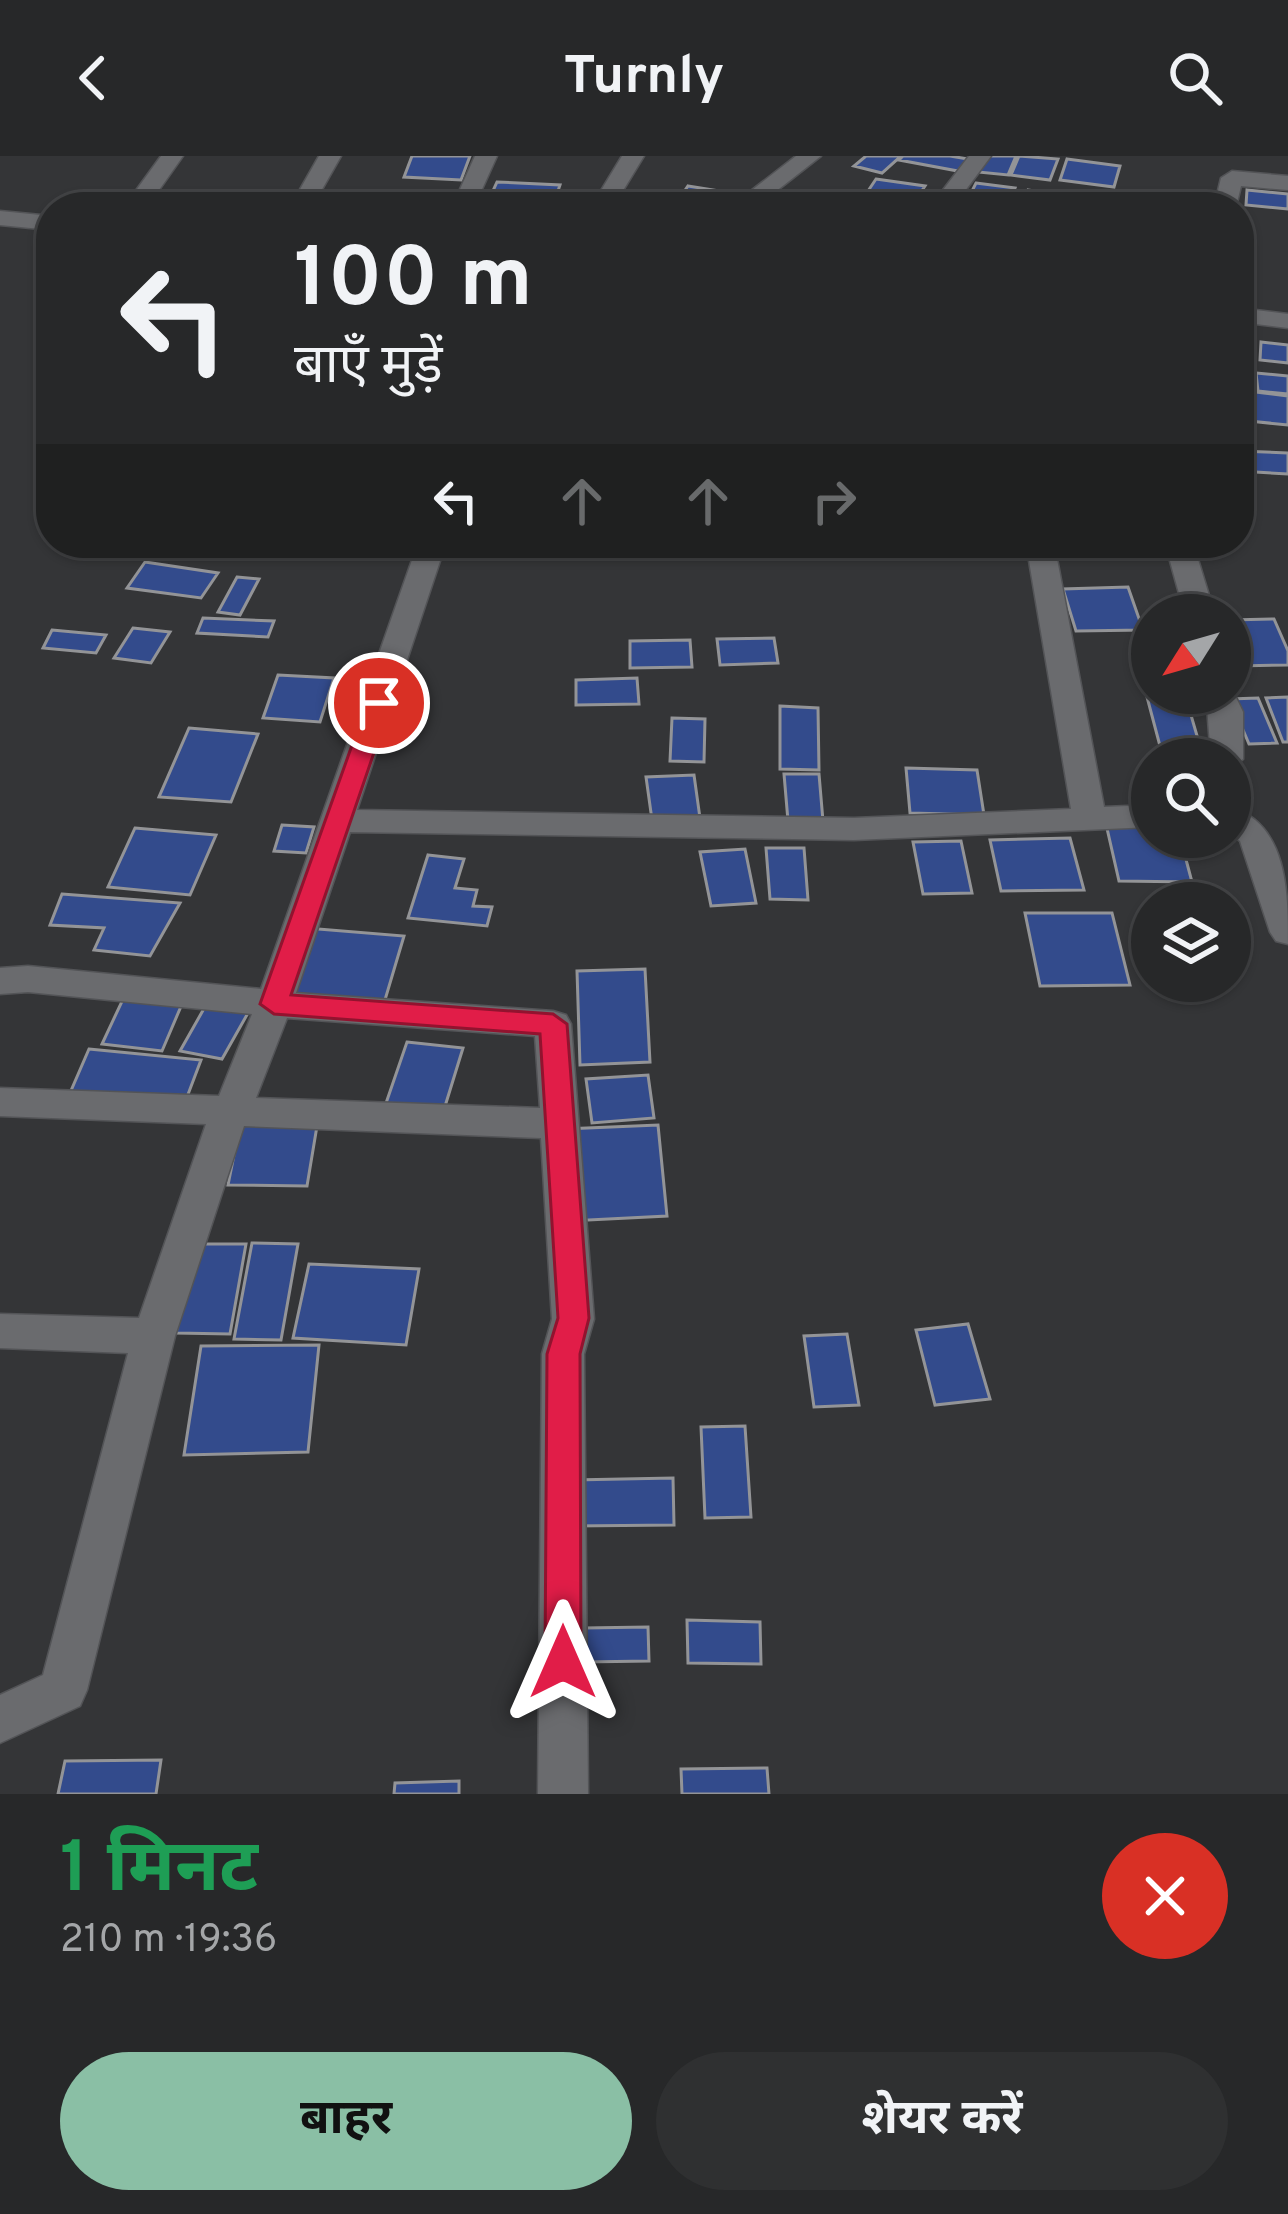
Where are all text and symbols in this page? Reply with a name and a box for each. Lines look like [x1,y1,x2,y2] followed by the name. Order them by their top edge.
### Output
[563,44,725,113] text: Turnly
[60,45,126,111] icon: back
[1162,45,1228,111] icon: search
[294,230,533,336] text: 100 m
[96,240,252,396] icon: left
[294,334,443,403] text: बाएँ मुड़ें
[423,468,489,534] icon: left
[549,468,615,534] icon: ahead
[675,468,741,534] icon: ahead
[801,468,867,534] icon: right
[1131,594,1251,714] north arrow
[1131,594,1251,1002] map controls
[328,652,430,754] pin
[346,670,412,736] icon: arrive
[1131,738,1251,858] button: search
[1131,882,1251,1002] button: layers
[500,1599,626,1725] position arrow
[60,1826,258,1918] text: 1 मिनट
[1102,1833,1228,1959] button: close
[60,1917,277,1966] text: 210 m · 19:36
[60,2052,632,2190] button: बाहर
[656,2052,1228,2190] button: शेयर करें

